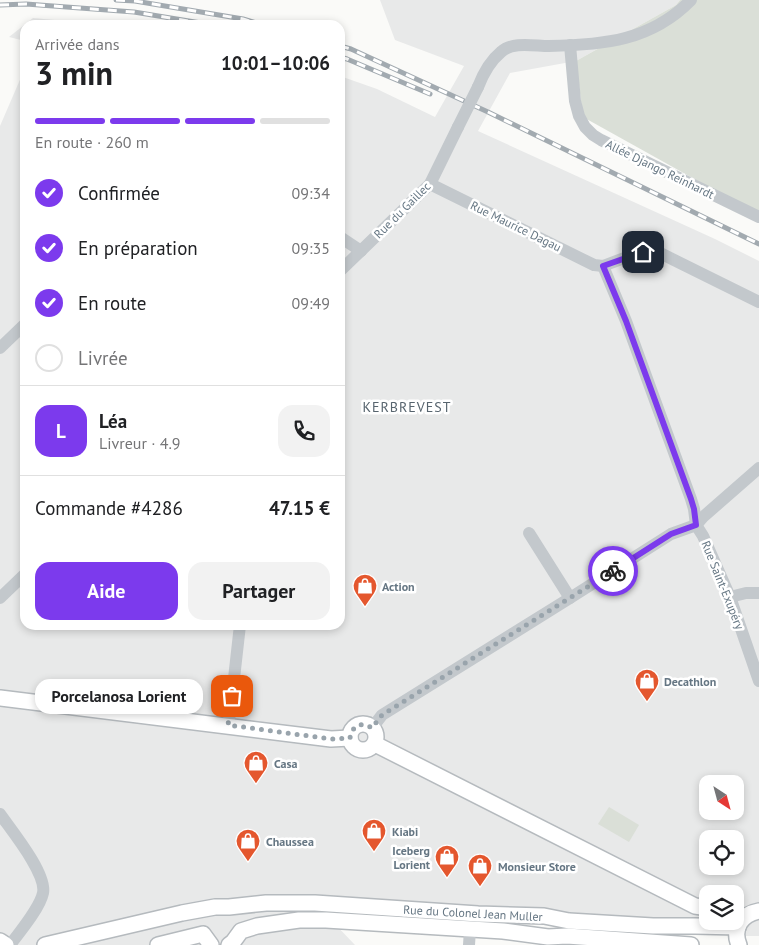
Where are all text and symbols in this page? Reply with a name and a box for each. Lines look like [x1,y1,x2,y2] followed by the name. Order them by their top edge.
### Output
[35,34,119,54] text: Arrivée dans
[221,51,330,75] text: 10:01–10:06
[35,52,113,94] text: 3 min
[35,132,149,152] text: En route · 260 m
[603,136,717,202] street label: Allée Django Reinhardt
[371,178,434,241] street label: Rue du Gaillec
[35,179,63,207] icon: check
[78,181,160,205] text: Confirmée
[292,183,330,203] text: 09:34
[468,198,564,254] street label: Rue Maurice Dagau
[622,231,664,273] pin
[35,234,63,262] icon: check
[78,236,198,260] text: En préparation
[292,238,330,258] text: 09:35
[629,238,657,266] icon: home
[35,289,63,317] icon: check
[78,291,146,315] text: En route
[292,293,330,313] text: 09:49
[78,346,128,370] text: Livrée
[362,398,452,416] district label: KERBREVEST
[278,405,330,457] button: phone
[99,409,127,433] text: Léa
[56,419,66,443] text: L
[99,433,181,453] text: Livreur · 4.9
[35,496,183,520] text: Commande #4286
[269,496,330,520] text: 47.15 €
[698,538,748,632] street label: Rue Saint-Exupéry
[588,546,638,596] courier
[599,557,627,585] icon: bike
[35,562,178,620] button: Aide
[188,562,330,620] button: Partager
[352,573,378,607] shop icon: Action
[382,579,415,594] place label: Action
[634,668,660,702] shop icon: Decathlon
[664,674,716,689] place label: Decathlon
[211,675,253,717] pin
[34,678,202,714] callout: Porcelanosa Lorient
[218,682,246,710] icon: bag
[52,686,186,706] text: Porcelanosa Lorient
[243,750,269,784] shop icon: Casa
[274,756,298,771] place label: Casa
[699,775,744,820] north arrow
[699,775,744,930] map controls
[361,818,387,852] shop icon: Kiabi
[392,824,418,839] place label: Kiabi
[235,828,261,862] shop icon: Chaussea
[699,830,744,875] button: locate
[266,834,314,849] place label: Chaussea
[392,843,431,872] place label: Iceberg Lorient
[434,844,460,878] shop icon: Iceberg Lorient
[467,853,493,887] shop icon: Monsieur Store
[498,859,576,874] place label: Monsieur Store
[699,885,744,930] button: layers
[403,902,543,924] street label: Rue du Colonel Jean Muller

